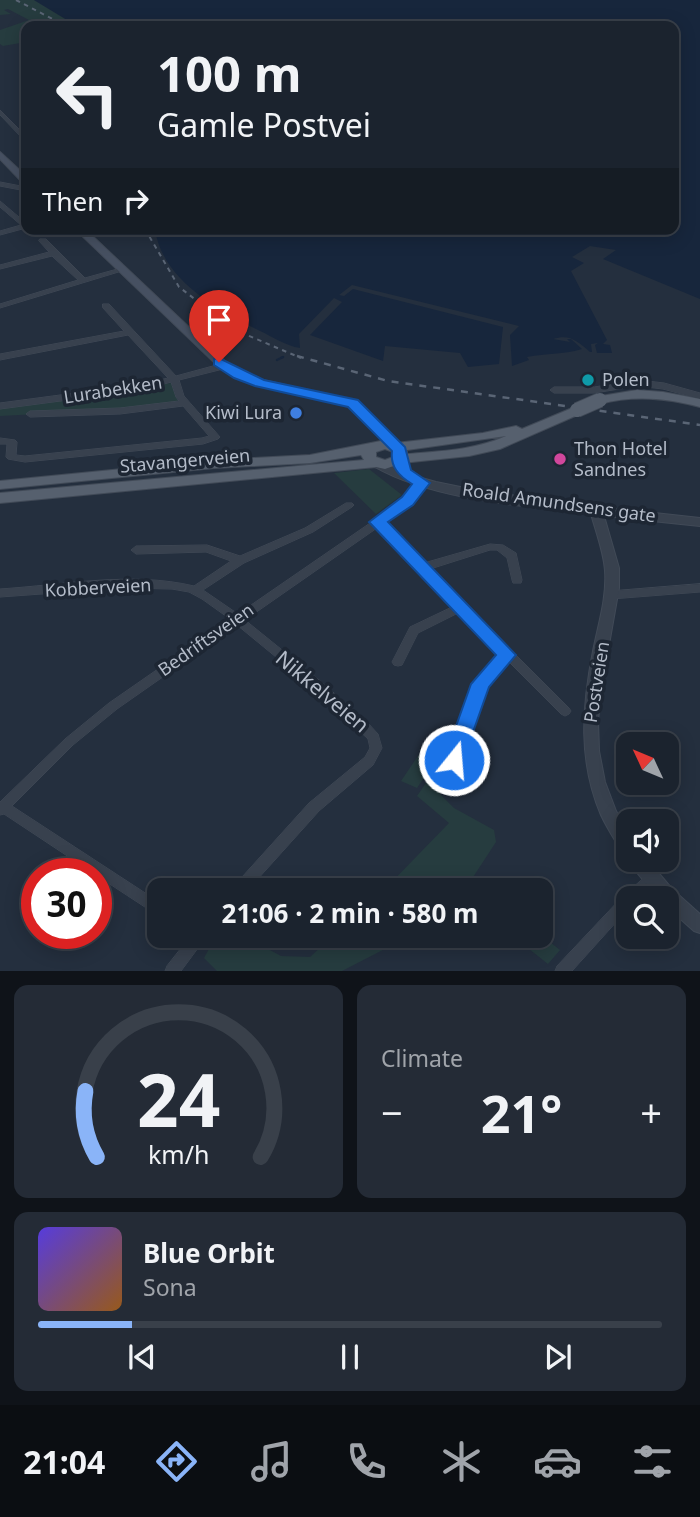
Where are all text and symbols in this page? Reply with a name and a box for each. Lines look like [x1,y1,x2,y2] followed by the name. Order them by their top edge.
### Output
[157,40,302,106] text: 100 m
[42,49,133,140] icon: left
[157,103,371,146] text: Gamle Postvei
[117,182,155,220] icon: right
[42,183,103,219] text: Then
[189,290,249,362] pin
[200,301,238,339] icon: arrive
[602,367,650,391] place label: Polen
[62,369,164,409] street label: Lurabekken
[580,372,596,388] marker: Polen
[205,400,282,424] place label: Kiwi Lura
[288,405,304,421] marker: Kiwi Lura
[574,436,667,481] place label: Thon Hotel Sandnes
[119,442,251,478] street label: Stavangerveien
[552,451,568,467] marker: Thon Hotel Sandnes
[461,477,657,527] street label: Roald Amundsens gate
[44,572,152,602] street label: Kobberveien
[153,597,258,681] street label: Bedriftsveien
[578,639,614,724] street label: Postveien
[270,644,375,739] street label: Nikkelveien
[417,723,491,797] position arrow
[616,732,679,794] north arrow
[616,732,679,949] map controls
[616,809,679,872] button: sound
[21,858,112,949] speed limit sign: 30
[616,886,679,949] button: search
[222,895,478,931] text: 21:06 · 2 min · 580 m
[381,1042,463,1074] text: Climate
[137,1050,220,1149] text: 24
[481,1077,562,1148] text: 21°
[381,1086,403,1138] text: −
[640,1086,662,1138] text: +
[148,1137,209,1171] text: km/h
[143,1235,275,1271] text: Blue Orbit
[143,1271,197,1303] text: Sona
[123,1338,161,1376] icon: previous
[331,1338,369,1376] icon: pause
[539,1338,577,1376] icon: next
[152,1437,201,1486] icon: directions
[247,1437,296,1486] icon: music
[342,1437,391,1486] icon: phone
[437,1437,486,1486] icon: climate
[533,1437,582,1486] icon: car
[628,1437,677,1486] icon: filters
[23,1440,105,1483] text: 21:04

